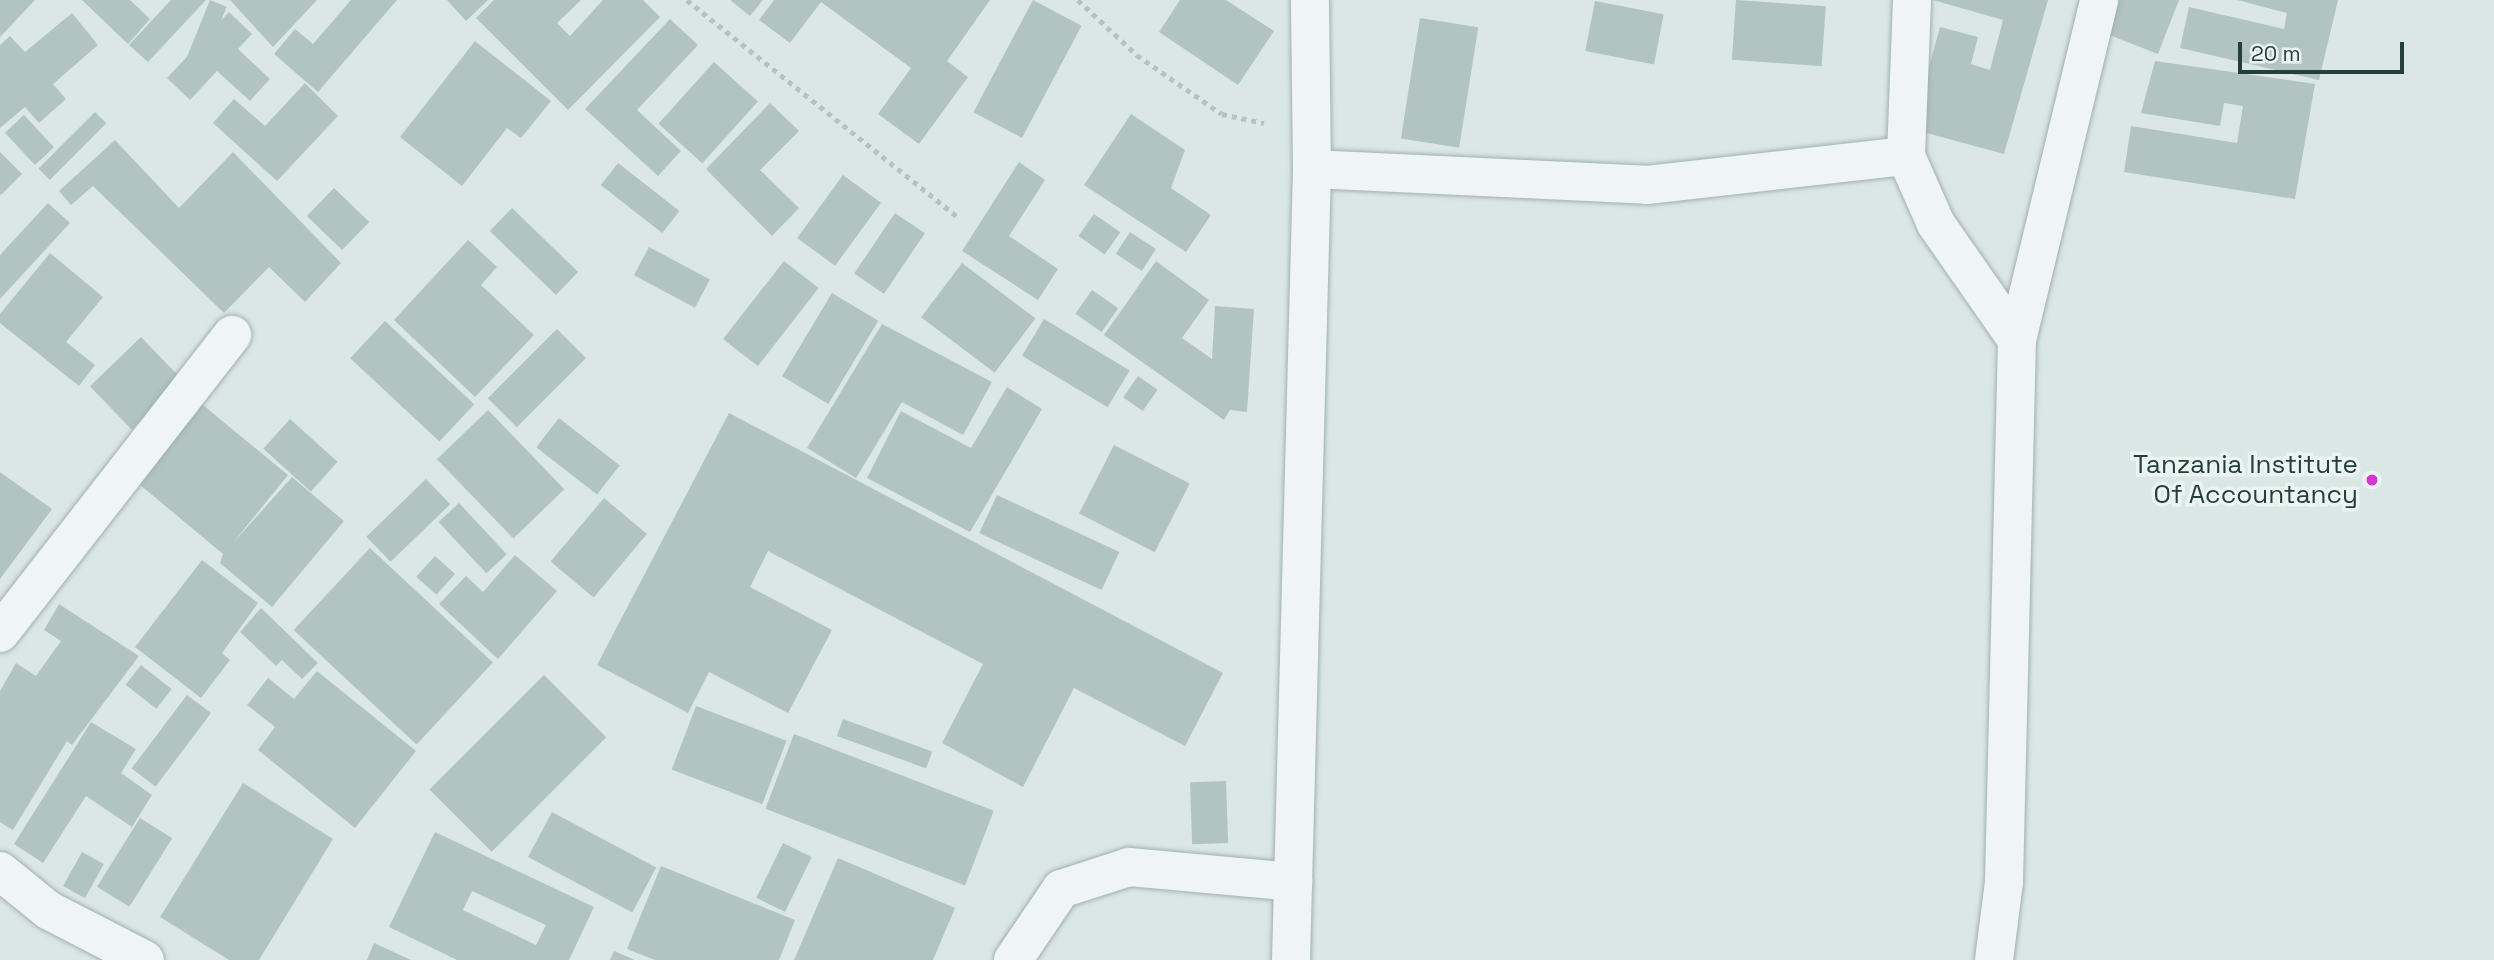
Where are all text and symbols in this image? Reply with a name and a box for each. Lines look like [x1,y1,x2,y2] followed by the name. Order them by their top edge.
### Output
[2242,28,2408,72] scale bar
[2251,40,2301,67] text: 20 m
[2133,449,2358,510] place label: Tanzania Institute Of Accountancy
[2364,472,2380,488] marker: Tanzania Institute Of Accountancy

